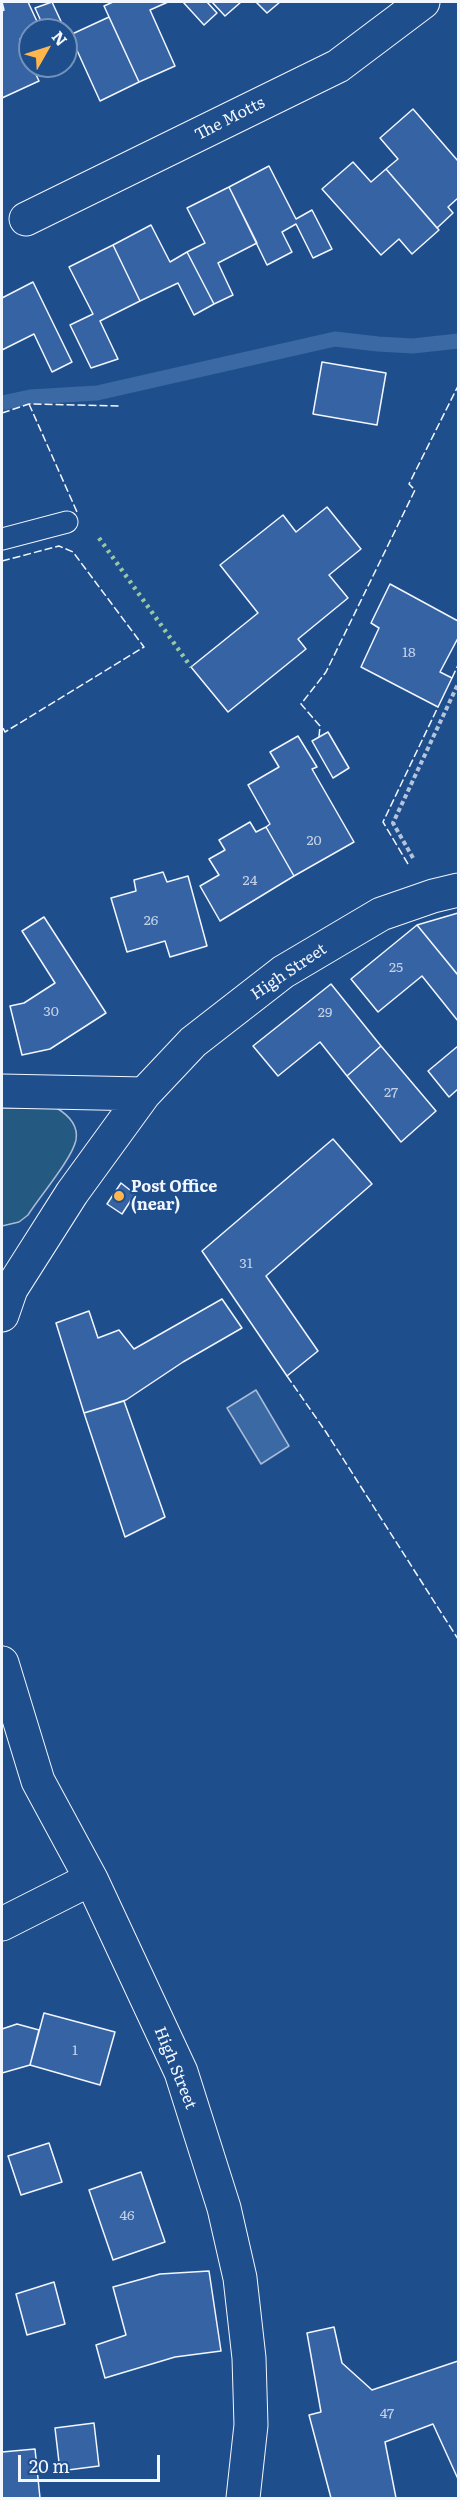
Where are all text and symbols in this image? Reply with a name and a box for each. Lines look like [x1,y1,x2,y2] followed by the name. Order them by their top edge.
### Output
[18,18,78,78] north arrow
[47,25,74,51] text: N
[192,93,268,145] street label: The Motts
[402,645,416,661] house number: 18
[306,833,322,849] house number: 20
[243,873,257,889] house number: 24
[144,913,158,929] house number: 26
[248,940,330,1004] street label: High Street
[389,960,403,976] house number: 25
[43,1004,59,1020] house number: 30
[318,1005,332,1021] house number: 29
[384,1085,398,1101] house number: 27
[131,1177,217,1215] place label: Post Office (near)
[112,1189,126,1203] marker: Post Office (near)
[239,1256,253,1272] house number: 31
[150,2024,200,2112] street label: High Street
[72,2043,78,2059] house number: 1
[119,2208,135,2224] house number: 46
[380,2406,394,2422] house number: 47
[21,2443,164,2481] scale bar
[29,2452,70,2479] text: 20 m

